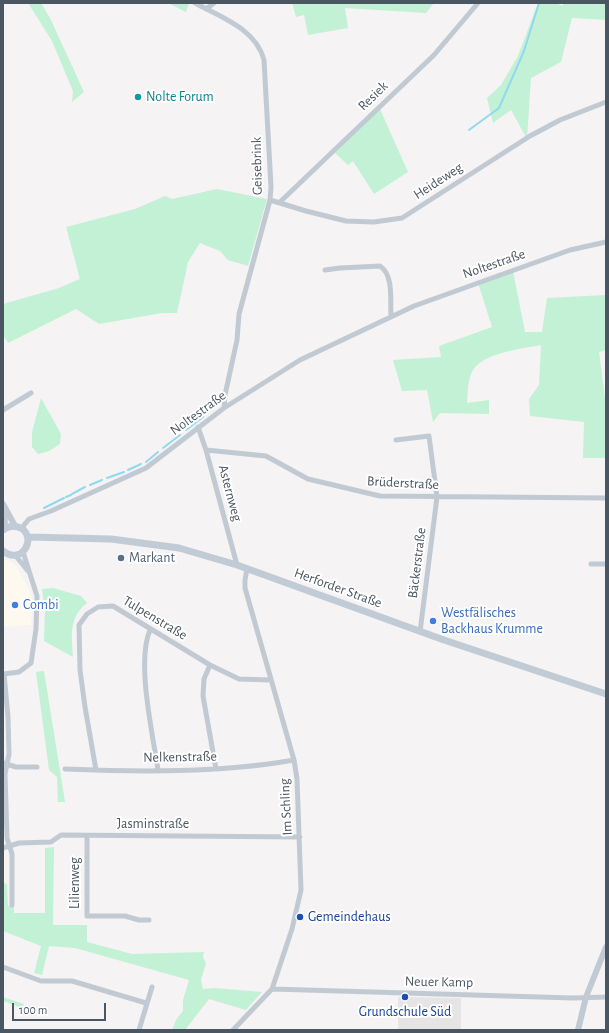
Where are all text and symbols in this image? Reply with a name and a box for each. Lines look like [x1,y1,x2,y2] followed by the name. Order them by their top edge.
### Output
[355,78,391,114] street label: Resiek
[146,89,214,105] place label: Nolte Forum
[133,92,143,102] marker: Nolte Forum
[248,137,266,195] street label: Geisebrink
[410,159,466,203] street label: Heideweg
[461,245,527,283] street label: Noltestraße
[167,387,229,439] street label: Noltestraße
[214,463,246,523] street label: Asternweg
[367,473,439,493] street label: Brüderstraße
[404,527,430,599] street label: Bäckerstraße
[129,550,175,566] place label: Markant
[116,553,126,563] marker: Markant
[292,564,384,612] street label: Herforder Straße
[120,592,190,644] street label: Tulpenstraße
[23,597,59,613] place label: Combi
[10,600,20,610] marker: Combi
[441,605,543,638] place label: Westfälisches Backhaus Krumme
[428,616,438,626] marker: Westfälisches Backhaus Krumme
[143,748,217,766] street label: Nelkenstraße
[276,778,296,836] street label: Im Schling
[117,816,189,832] street label: Jasminstraße
[67,857,83,909] street label: Lilienweg
[308,909,391,925] place label: Gemeindehaus
[295,912,305,922] marker: Gemeindehaus
[405,973,473,991] street label: Neuer Kamp
[400,992,410,1002] marker: Grundschule Süd
[14,995,108,1021] scale bar
[19,1004,47,1016] text: 100 m
[359,1004,451,1020] place label: Grundschule Süd

